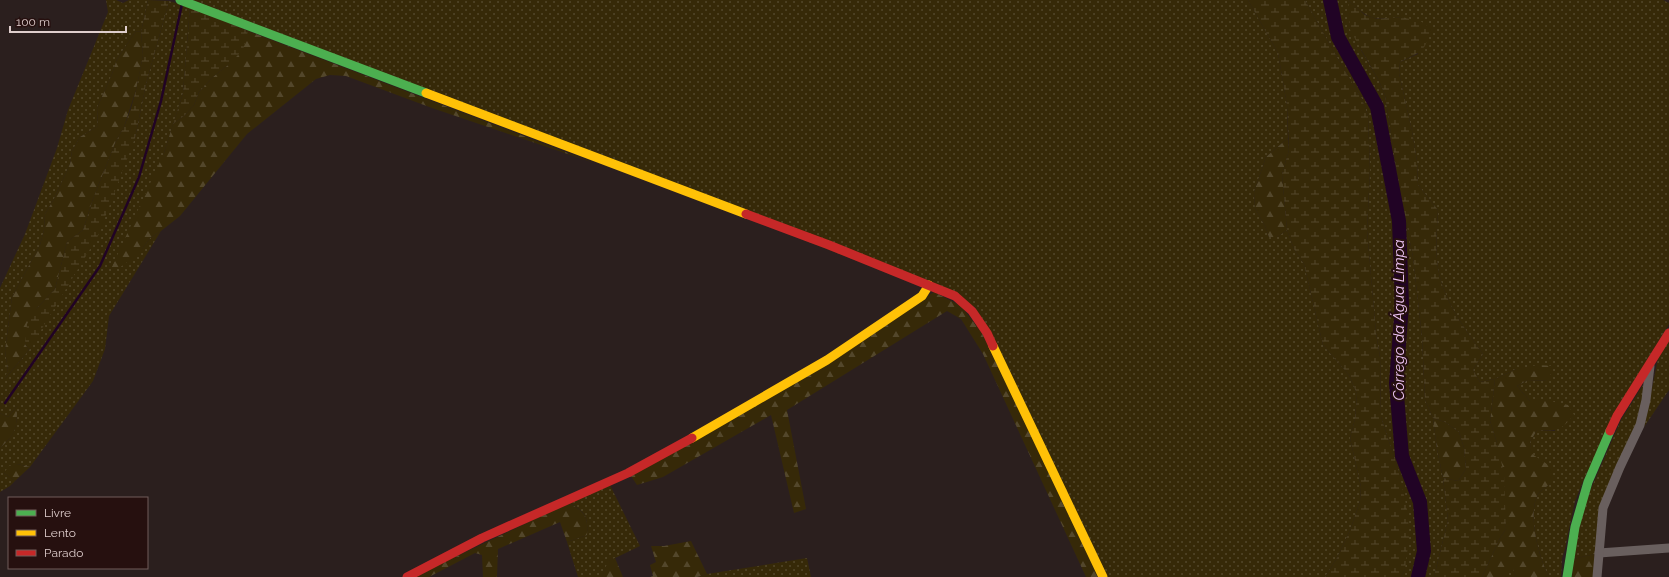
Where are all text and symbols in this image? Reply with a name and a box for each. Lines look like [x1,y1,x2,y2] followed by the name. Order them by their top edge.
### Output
[10,8,126,34] scale bar
[16,15,50,29] text: 100 m
[1390,239,1408,401] water label: Córrego da Água Limpa
[8,497,148,569] legend
[44,506,71,520] text: Livre
[44,526,76,540] text: Lento
[44,546,83,560] text: Parado

